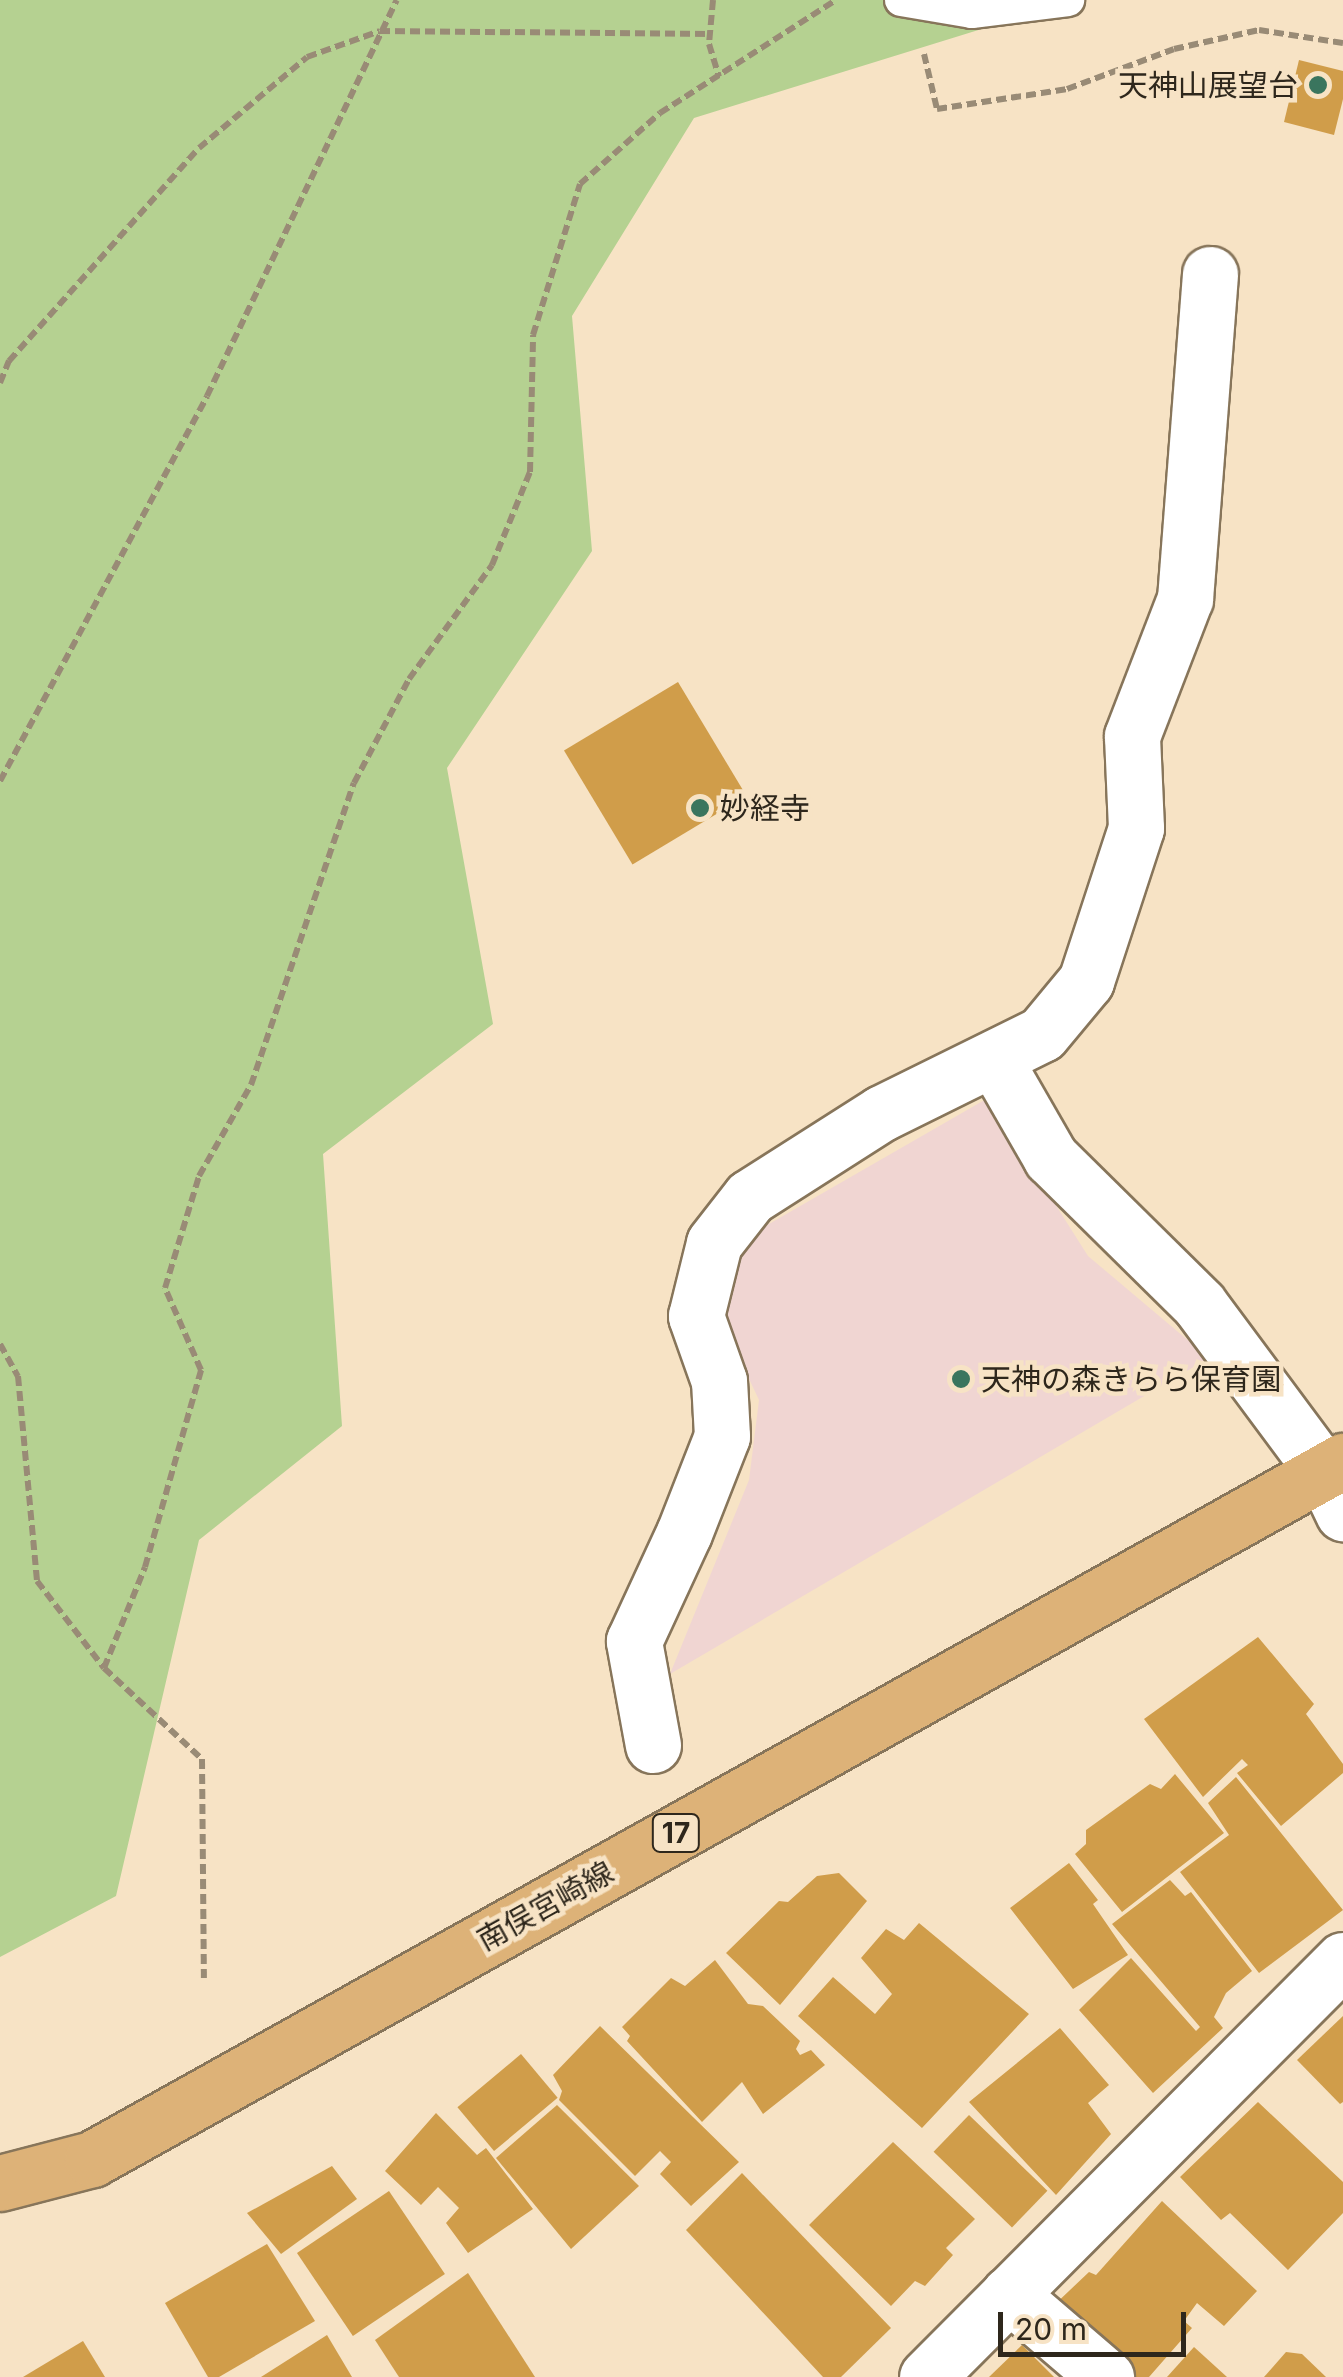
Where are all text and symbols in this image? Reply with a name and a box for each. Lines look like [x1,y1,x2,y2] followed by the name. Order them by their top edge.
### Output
[1118,67,1298,103] place label: 天神山展望台
[1307,74,1329,96] marker: 天神山展望台
[720,790,810,826] place label: 妙経寺
[689,797,711,819] marker: 妙経寺
[981,1361,1281,1397] place label: 天神の森きらら保育園
[950,1368,972,1390] marker: 天神の森きらら保育園
[651,1810,701,1856] road number: 17
[471,1854,619,1958] street label: 南俣宮崎線
[1003,2292,1190,2354] scale bar
[1015,2311,1087,2347] text: 20 m

